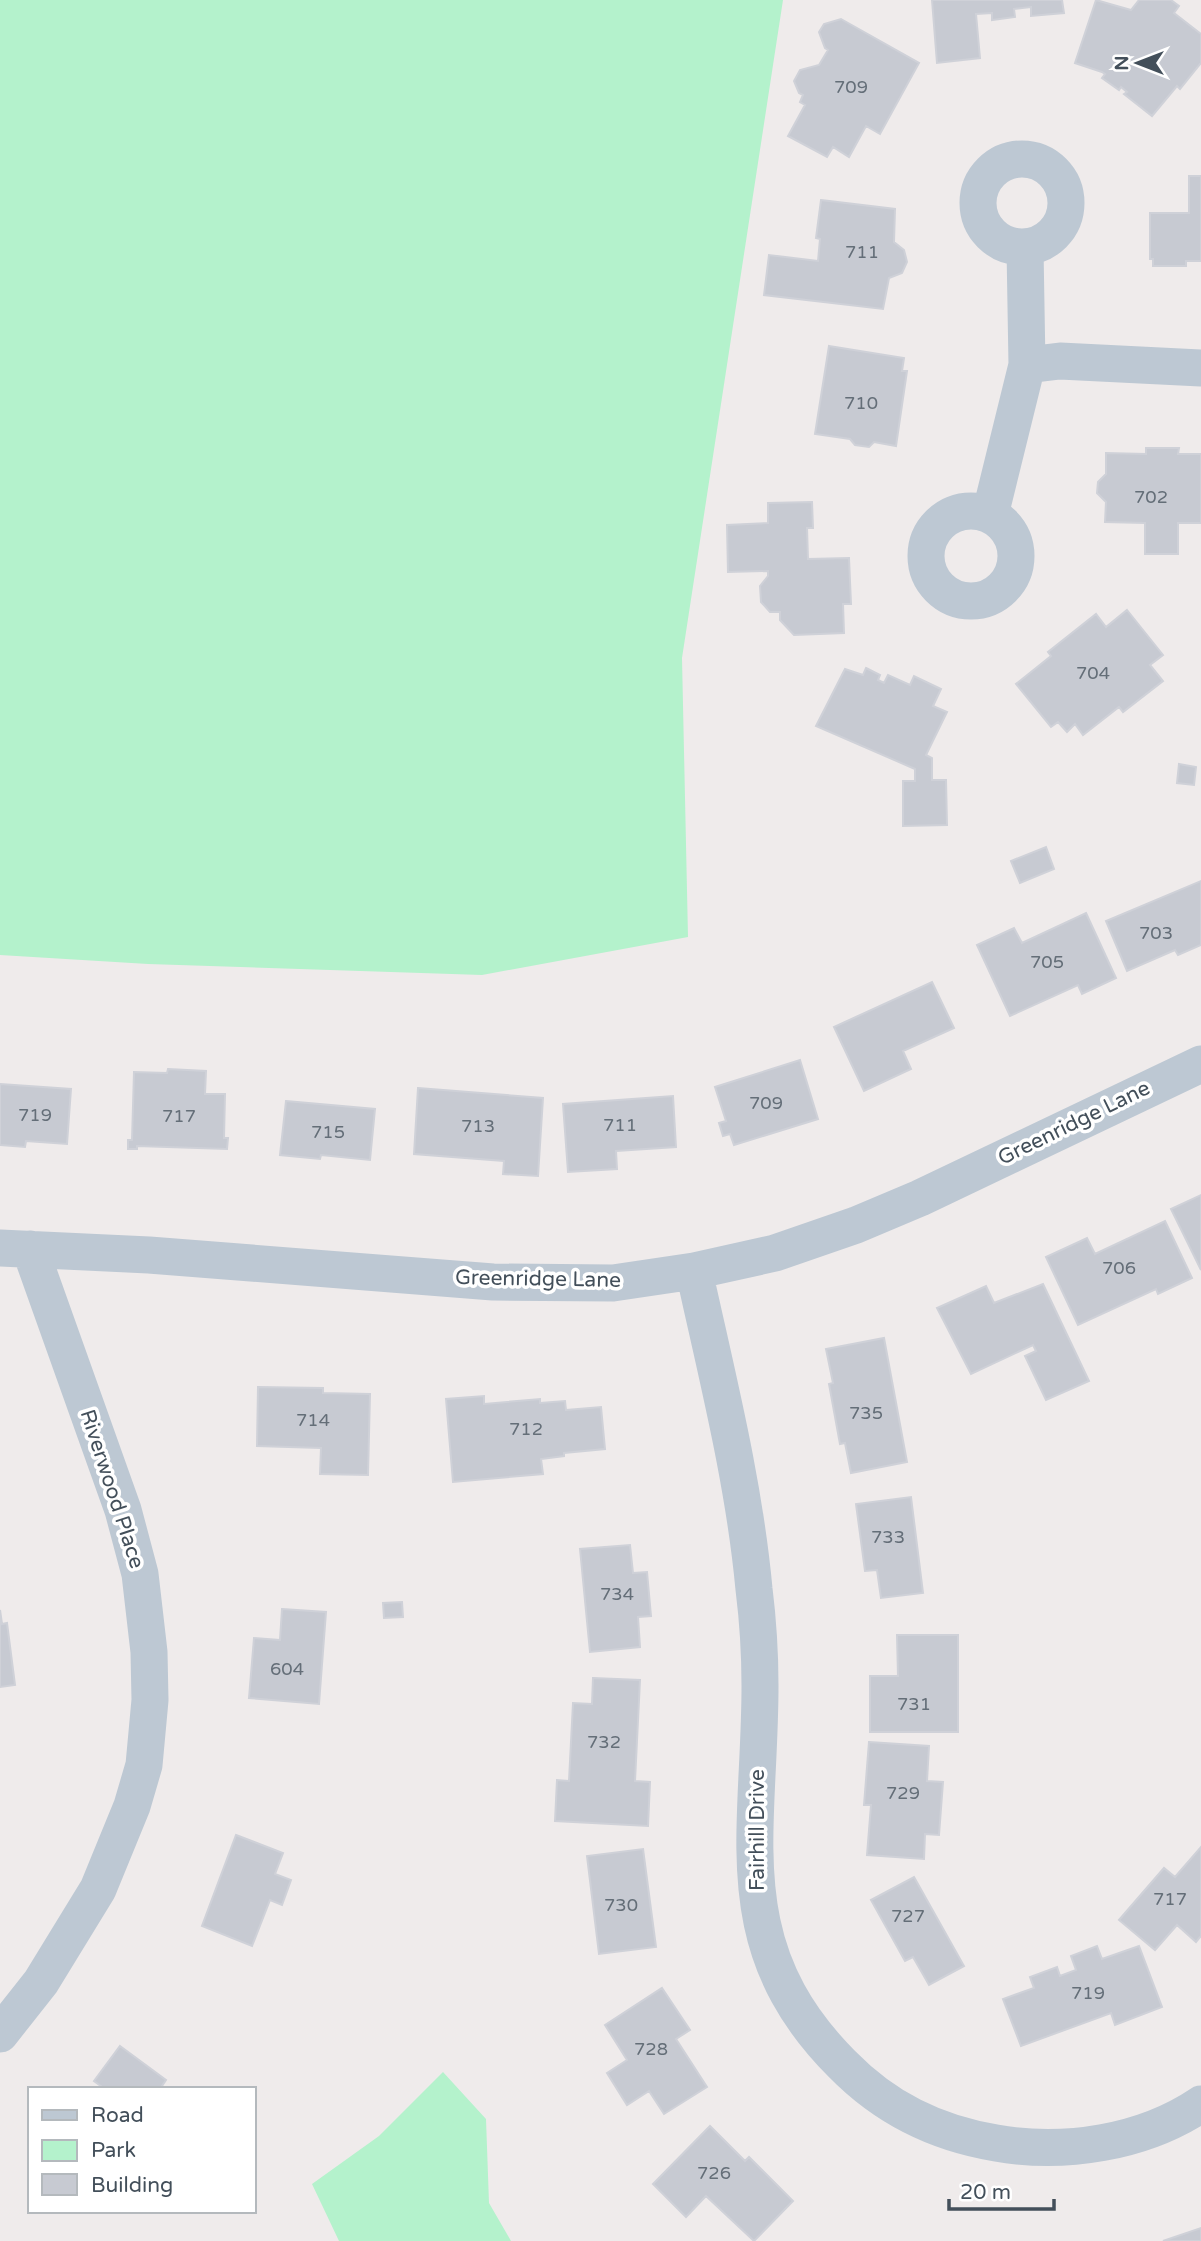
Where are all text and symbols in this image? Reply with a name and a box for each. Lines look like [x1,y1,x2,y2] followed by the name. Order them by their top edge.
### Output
[1103,28,1173,98] north arrow
[1111,55,1133,71] text: N
[834,76,868,98] house number: 709
[845,241,879,263] house number: 711
[844,392,878,414] house number: 710
[1134,486,1168,508] house number: 702
[1076,662,1110,684] house number: 704
[1139,922,1173,944] house number: 703
[1030,951,1064,973] house number: 705
[994,1075,1154,1171] street label: Greenridge Lane
[749,1092,783,1114] house number: 709
[18,1104,52,1126] house number: 719
[162,1105,196,1127] house number: 717
[603,1114,637,1136] house number: 711
[461,1115,495,1137] house number: 713
[311,1121,345,1143] house number: 715
[1102,1257,1136,1279] house number: 706
[455,1265,621,1293] street label: Greenridge Lane
[849,1402,883,1424] house number: 735
[74,1406,150,1572] street label: Riverwood Place
[296,1409,330,1431] house number: 714
[509,1418,543,1440] house number: 712
[871,1526,905,1548] house number: 733
[600,1583,634,1605] house number: 734
[270,1658,304,1680] house number: 604
[897,1693,931,1715] house number: 731
[587,1731,621,1753] house number: 732
[745,1769,770,1891] street label: Fairhill Drive
[886,1782,920,1804] house number: 729
[1153,1888,1187,1910] house number: 717
[604,1894,638,1916] house number: 730
[891,1905,925,1927] house number: 727
[1071,1982,1105,2004] house number: 719
[634,2038,668,2060] house number: 728
[28,2087,256,2213] legend
[91,2103,144,2128] text: Road
[91,2138,136,2163] text: Park
[697,2162,731,2184] house number: 726
[949,2168,1054,2212] scale bar
[91,2173,173,2198] text: Building
[960,2180,1011,2205] text: 20 m

